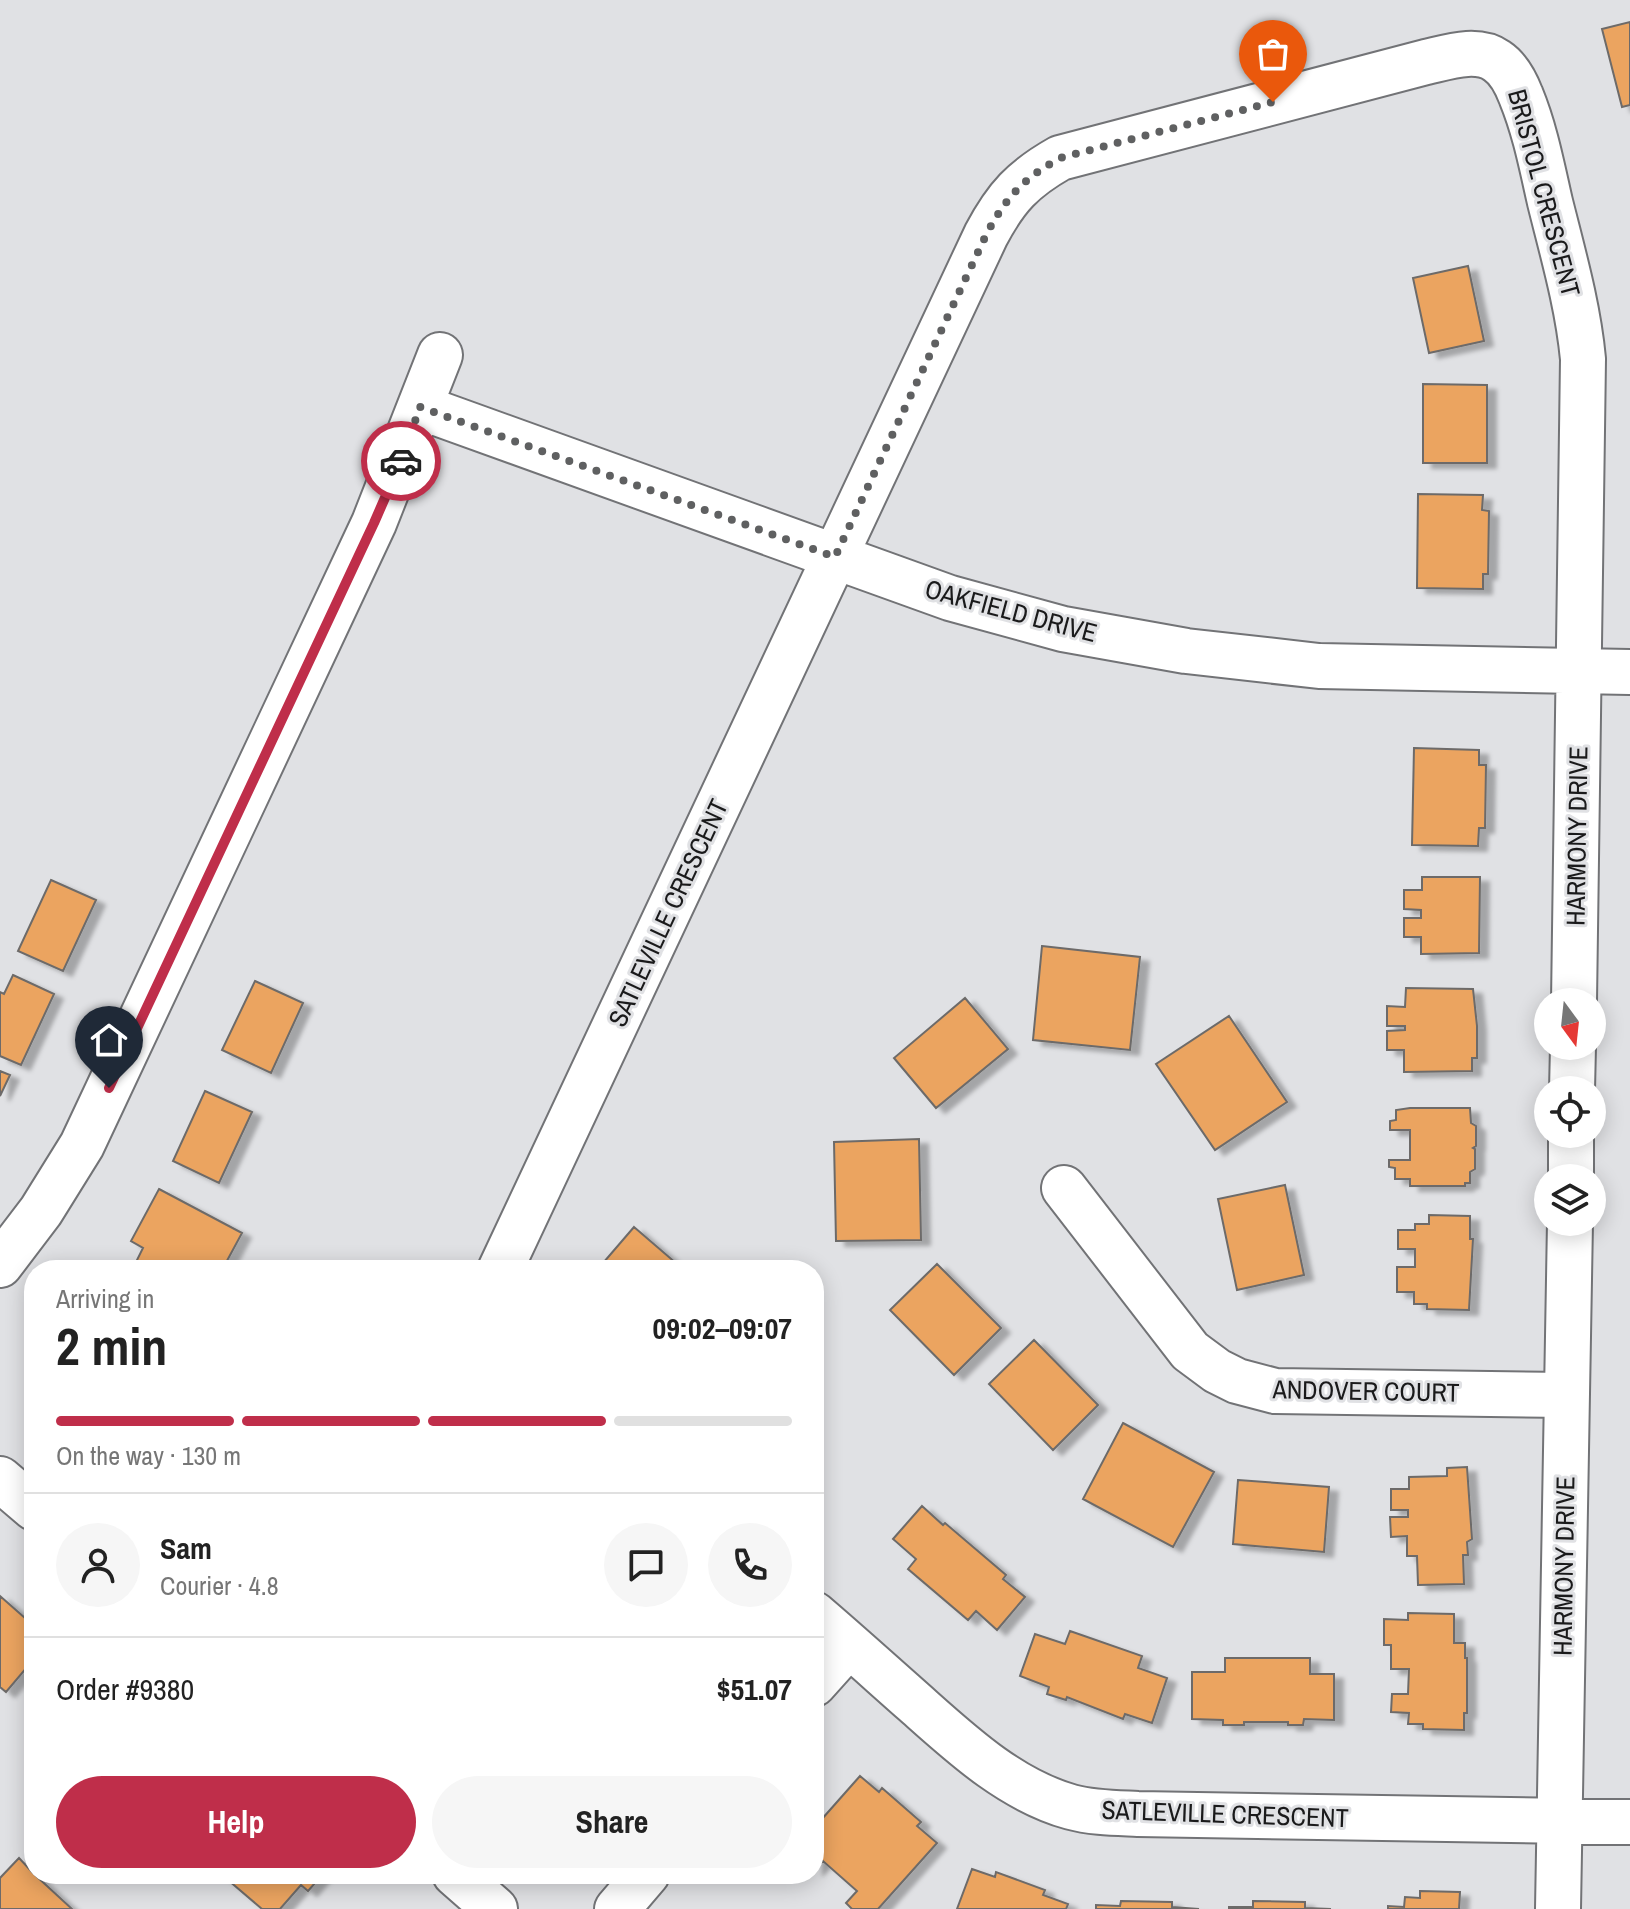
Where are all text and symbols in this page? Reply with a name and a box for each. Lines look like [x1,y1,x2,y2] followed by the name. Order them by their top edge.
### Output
[1239,20,1307,102] pin
[1251,32,1295,76] icon: bag
[1500,85,1589,300] street label: BRISTOL CRESCENT
[361,421,441,501] courier
[379,439,423,483] icon: car
[921,571,1101,650] street label: OAKFIELD DRIVE
[1557,746,1596,926] street label: HARMONY DRIVE
[599,793,736,1032] street label: SATLEVILLE CRESCENT
[1534,988,1606,1060] north arrow
[1534,988,1606,1236] map controls
[75,1006,143,1088] pin
[87,1018,131,1062] icon: home
[1534,1076,1606,1148] button: locate
[1534,1164,1606,1236] button: layers
[56,1281,154,1316] text: Arriving in
[653,1308,792,1348] text: 09:02–09:07
[56,1311,167,1381] text: 2 min
[1271,1371,1460,1410] street label: ANDOVER COURT
[56,1438,241,1473] text: On the way · 130 m
[1544,1476,1583,1656] street label: HARMONY DRIVE
[56,1523,140,1607] button: person
[604,1523,688,1607] button: chat
[708,1523,792,1607] button: phone
[160,1528,212,1568] text: Sam
[160,1568,279,1603] text: Courier · 4.8
[56,1669,194,1709] text: Order #9380
[717,1669,792,1709] text: $51.07
[56,1776,416,1868] button: Help
[432,1776,792,1868] button: Share
[1101,1792,1349,1835] street label: SATLEVILLE CRESCENT

